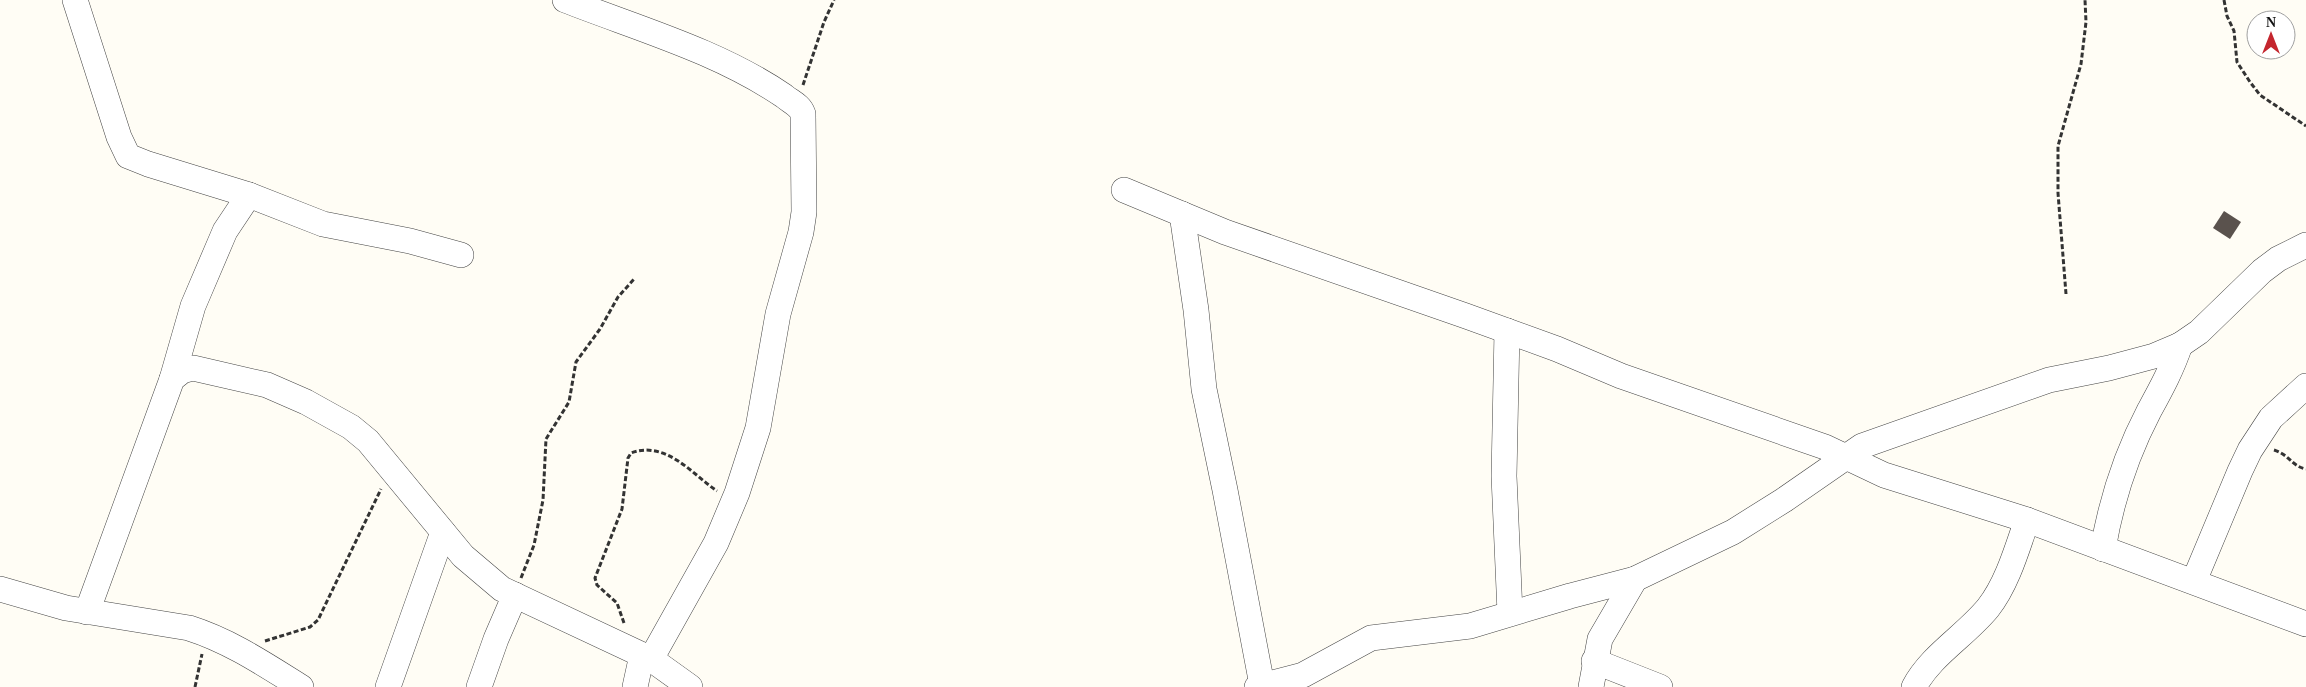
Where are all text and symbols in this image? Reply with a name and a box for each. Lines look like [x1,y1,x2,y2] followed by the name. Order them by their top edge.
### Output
[2246,10,2296,60] north arrow
[2266,15,2276,30] text: N

